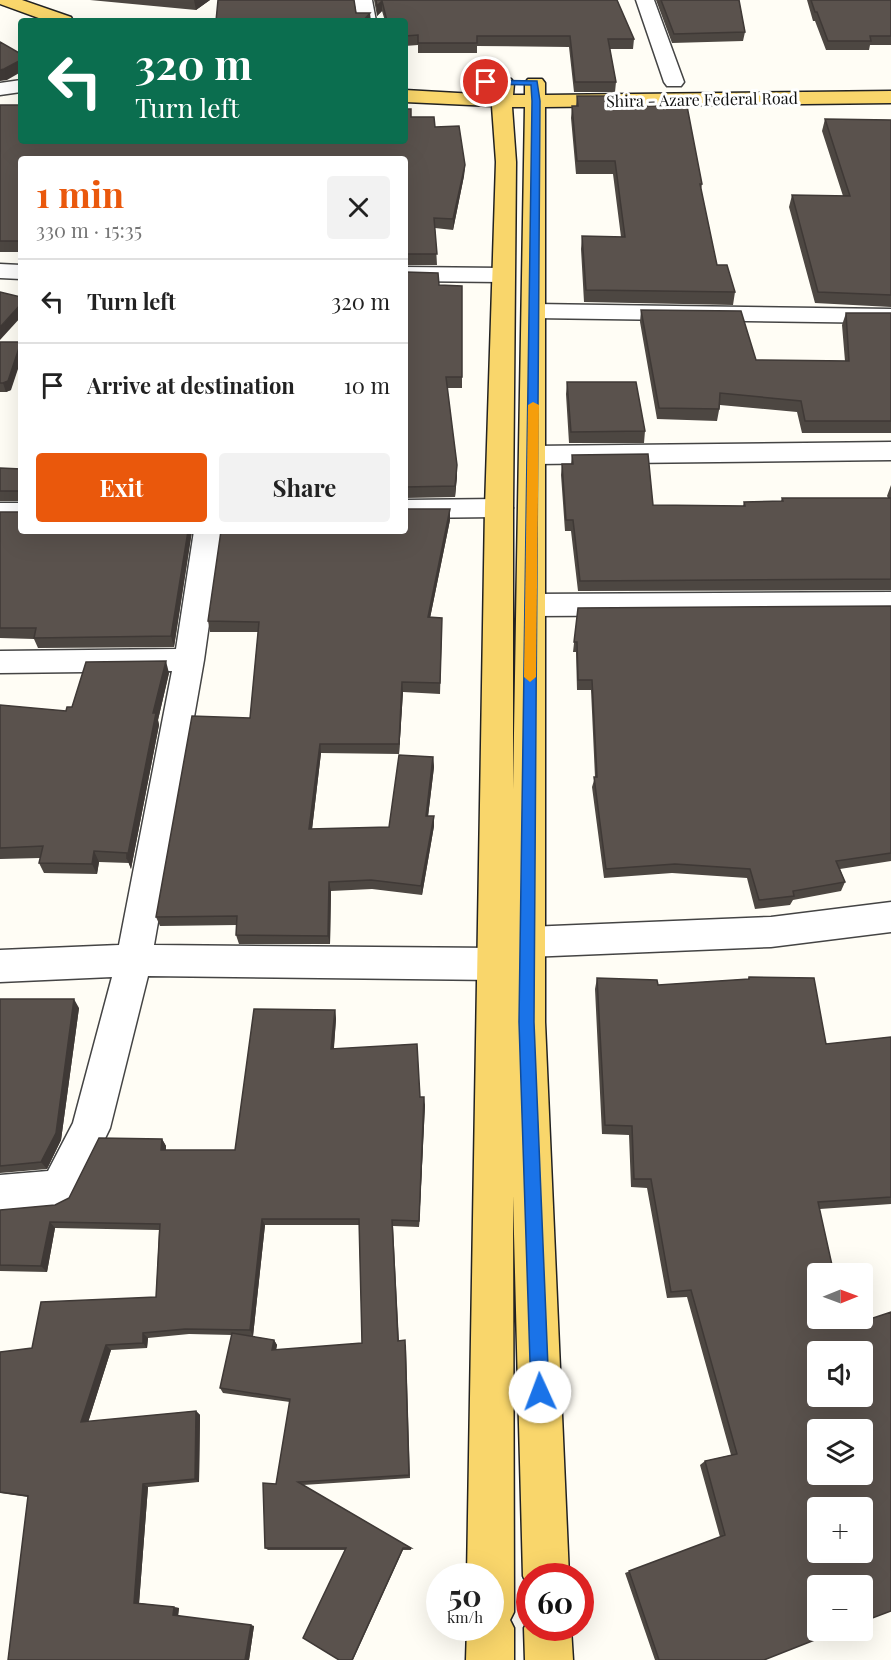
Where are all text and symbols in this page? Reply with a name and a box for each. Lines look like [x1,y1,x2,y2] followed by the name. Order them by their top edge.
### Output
[135,35,252,91] text: 320 m
[36,42,114,120] icon: left
[460,56,511,107] pin
[469,65,502,98] icon: arrive
[606,87,798,111] street label: Shira - Azare Federal Road
[135,89,239,125] text: Turn left
[36,169,124,217] text: 1 min
[327,176,390,239] button: close
[36,216,142,243] text: 330 m · 15:35
[36,285,69,318] icon: left
[87,286,176,316] text: Turn left
[331,286,390,316] text: 320 m
[36,369,69,402] icon: arrive
[87,370,295,400] text: Arrive at destination
[344,370,390,400] text: 10 m
[36,453,207,522] button: Exit
[219,453,390,522] button: Share
[807,1263,873,1329] north arrow
[807,1263,873,1641] map controls
[807,1341,873,1407] button: sound
[508,1360,572,1424] position arrow
[807,1419,873,1485] button: layers
[807,1497,873,1563] button: +
[516,1563,594,1641] speed limit sign: 60
[448,1575,482,1615] text: 50
[807,1575,873,1641] button: −
[447,1607,483,1627] text: km/h

